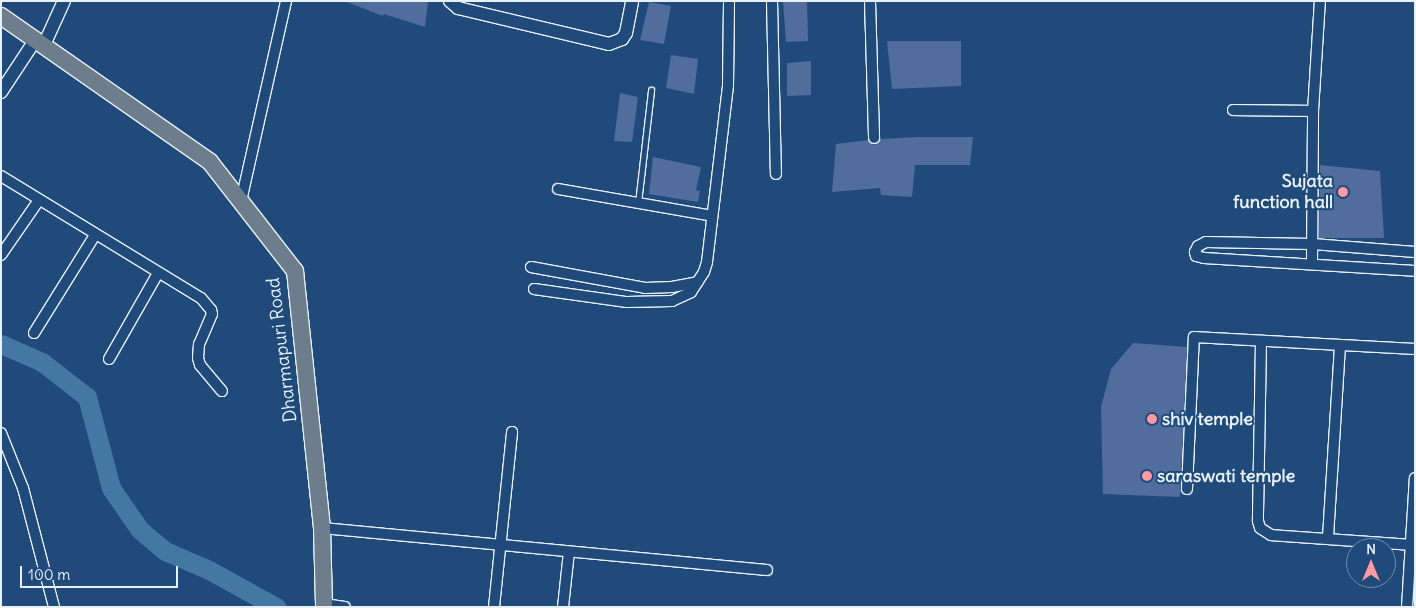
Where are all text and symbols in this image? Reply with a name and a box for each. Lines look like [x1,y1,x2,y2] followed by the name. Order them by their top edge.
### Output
[1233,171,1333,213] place label: Sujata function hall
[1337,186,1349,198] marker: Sujata function hall
[262,276,302,424] street label: Dharmapuri Road
[1162,408,1253,430] place label: shiv temple
[1146,413,1158,425] marker: shiv temple
[1157,465,1295,487] place label: saraswati temple
[1141,470,1153,482] marker: saraswati temple
[1346,538,1396,588] north arrow
[1366,540,1376,558] text: N
[22,556,180,588] scale bar
[28,565,70,584] text: 100 m

